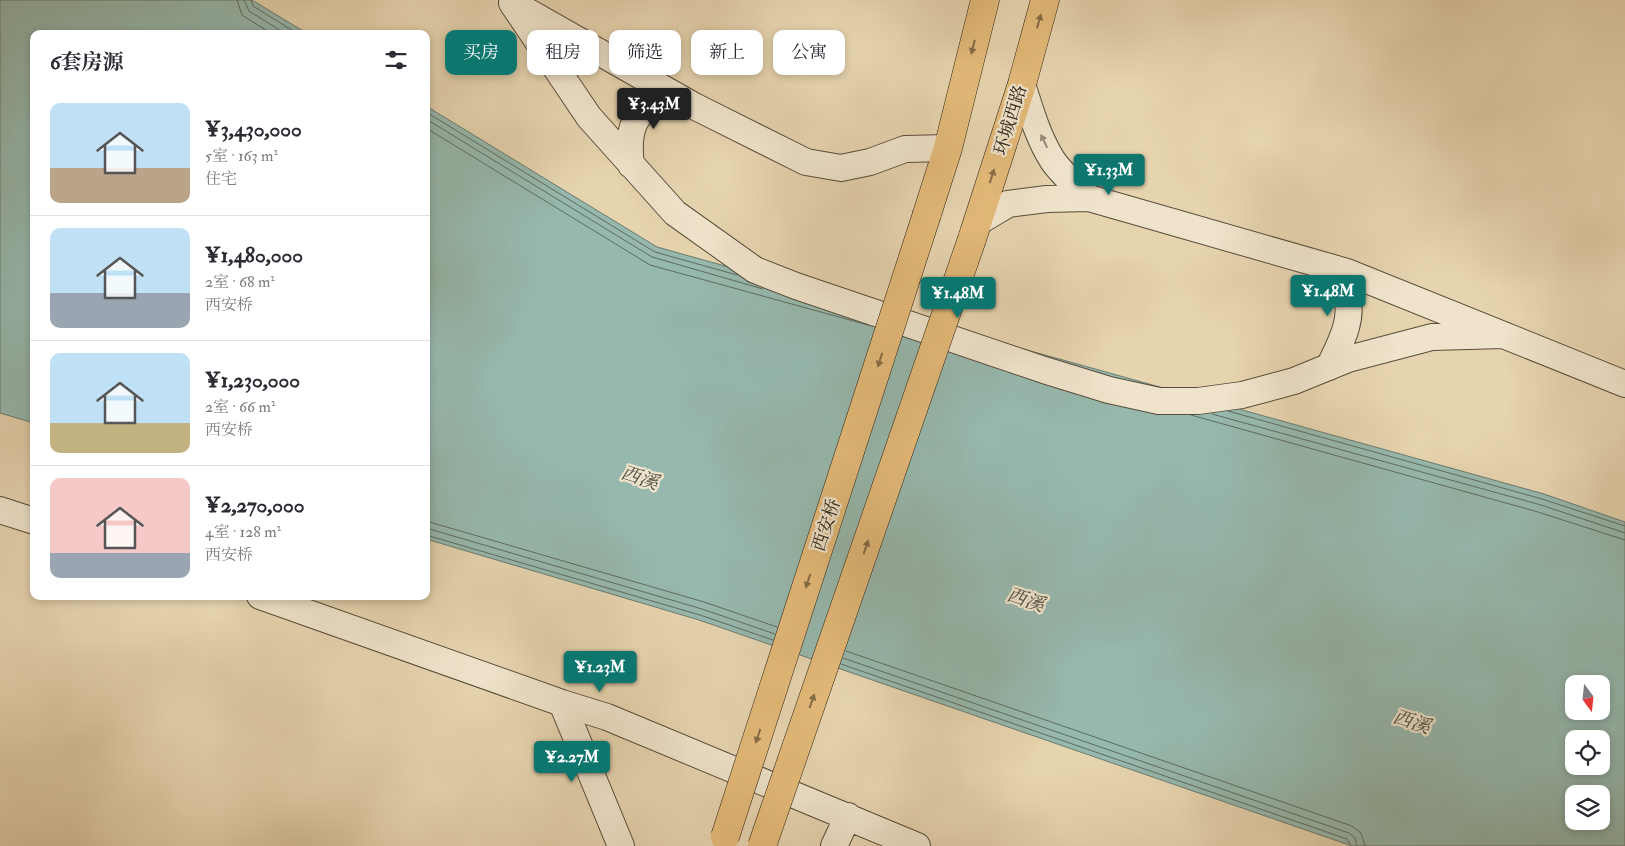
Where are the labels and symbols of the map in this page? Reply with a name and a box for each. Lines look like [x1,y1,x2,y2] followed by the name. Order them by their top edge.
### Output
[1036,13,1044,28] one-way arrow
[969,40,977,55] one-way arrow
[989,82,1032,158] street label: 环城西路
[613,88,695,130] pin: ¥3.43M
[1040,134,1048,148] one-way arrow
[1068,154,1150,196] pin: ¥1.33M
[989,169,997,184] one-way arrow
[1287,274,1369,317] pin: ¥1.48M
[917,276,999,319] pin: ¥1.48M
[875,353,883,368] one-way arrow
[618,461,663,496] water label: 西溪
[807,496,846,554] street label: 西安桥
[862,539,870,554] one-way arrow
[804,574,811,589] one-way arrow
[1004,583,1049,618] water label: 西溪
[559,650,641,693] pin: ¥1.23M
[1565,675,1610,720] north arrow
[809,693,817,708] one-way arrow
[1390,705,1435,740] water label: 西溪
[754,729,762,744] one-way arrow
[531,740,613,783] pin: ¥2.27M

